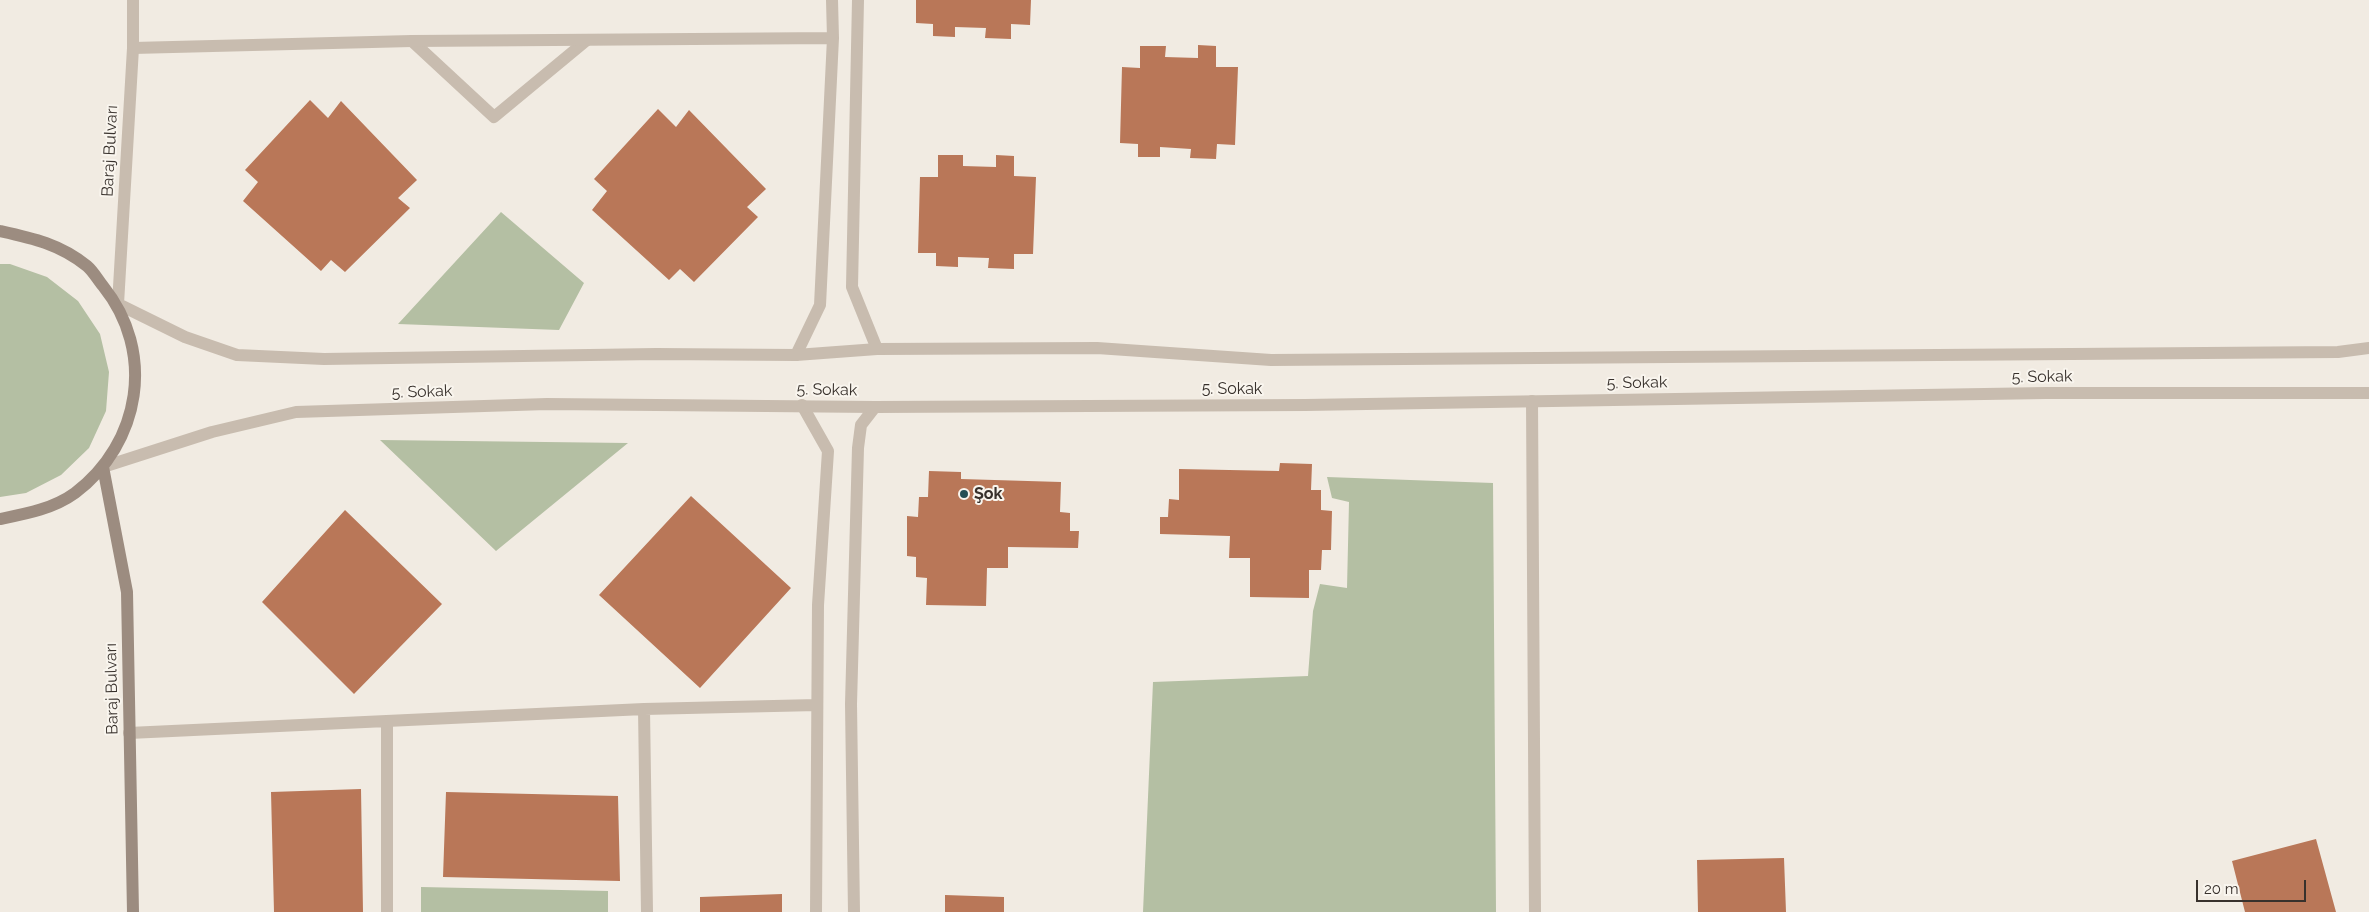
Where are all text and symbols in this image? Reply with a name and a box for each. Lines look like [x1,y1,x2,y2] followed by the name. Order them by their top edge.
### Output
[98,105,122,197] street label: Baraj Bulvarı
[2011,367,2073,387] street label: 5. Sokak
[1606,373,1668,393] street label: 5. Sokak
[1202,379,1262,399] street label: 5. Sokak
[796,380,858,400] street label: 5. Sokak
[391,381,453,403] street label: 5. Sokak
[974,484,1002,504] place label: Şok
[958,488,970,500] marker: Şok
[102,643,122,735] street label: Baraj Bulvarı
[2199,870,2309,902] scale bar
[2204,880,2239,898] text: 20 m

